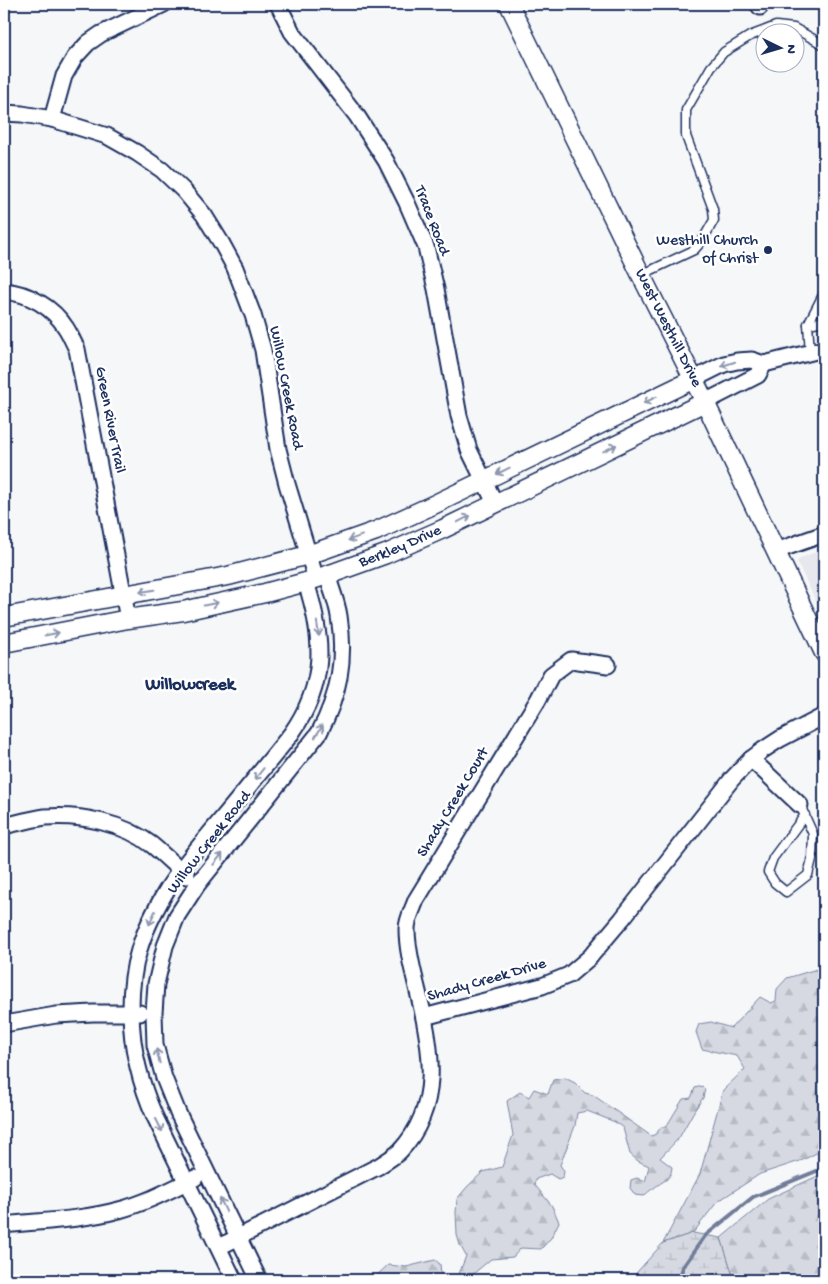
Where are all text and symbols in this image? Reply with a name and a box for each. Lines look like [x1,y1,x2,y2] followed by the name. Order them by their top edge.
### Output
[756,22,806,72] north arrow
[782,44,799,54] text: N
[409,183,454,260] street label: Trace Road
[656,232,759,269] place label: Westhill Church of Christ
[762,244,774,256] marker: Westhill Church of Christ
[630,266,706,391] street label: West Westhill Drive
[264,325,307,453] street label: Willow Creek Road
[720,360,736,369] one-way arrow
[89,365,129,475] street label: Green River Trail
[643,396,658,406] one-way arrow
[602,442,617,452] one-way arrow
[496,466,511,476] one-way arrow
[456,514,471,523] one-way arrow
[356,521,445,573] street label: Berkley Drive
[348,534,364,543] one-way arrow
[140,586,156,596] one-way arrow
[203,599,219,609] one-way arrow
[313,621,323,637] one-way arrow
[43,628,59,638] one-way arrow
[144,675,237,696] district label: Willowcreek
[315,725,325,739] one-way arrow
[414,744,495,861] street label: Shady Creek Court
[253,767,264,780] one-way arrow
[164,786,257,898] street label: Willow Creek Road
[213,852,224,865] one-way arrow
[146,910,156,925] one-way arrow
[425,955,549,1007] street label: Shady Creek Drive
[153,1049,162,1065] one-way arrow
[155,1117,164,1132] one-way arrow
[218,1198,227,1213] one-way arrow

